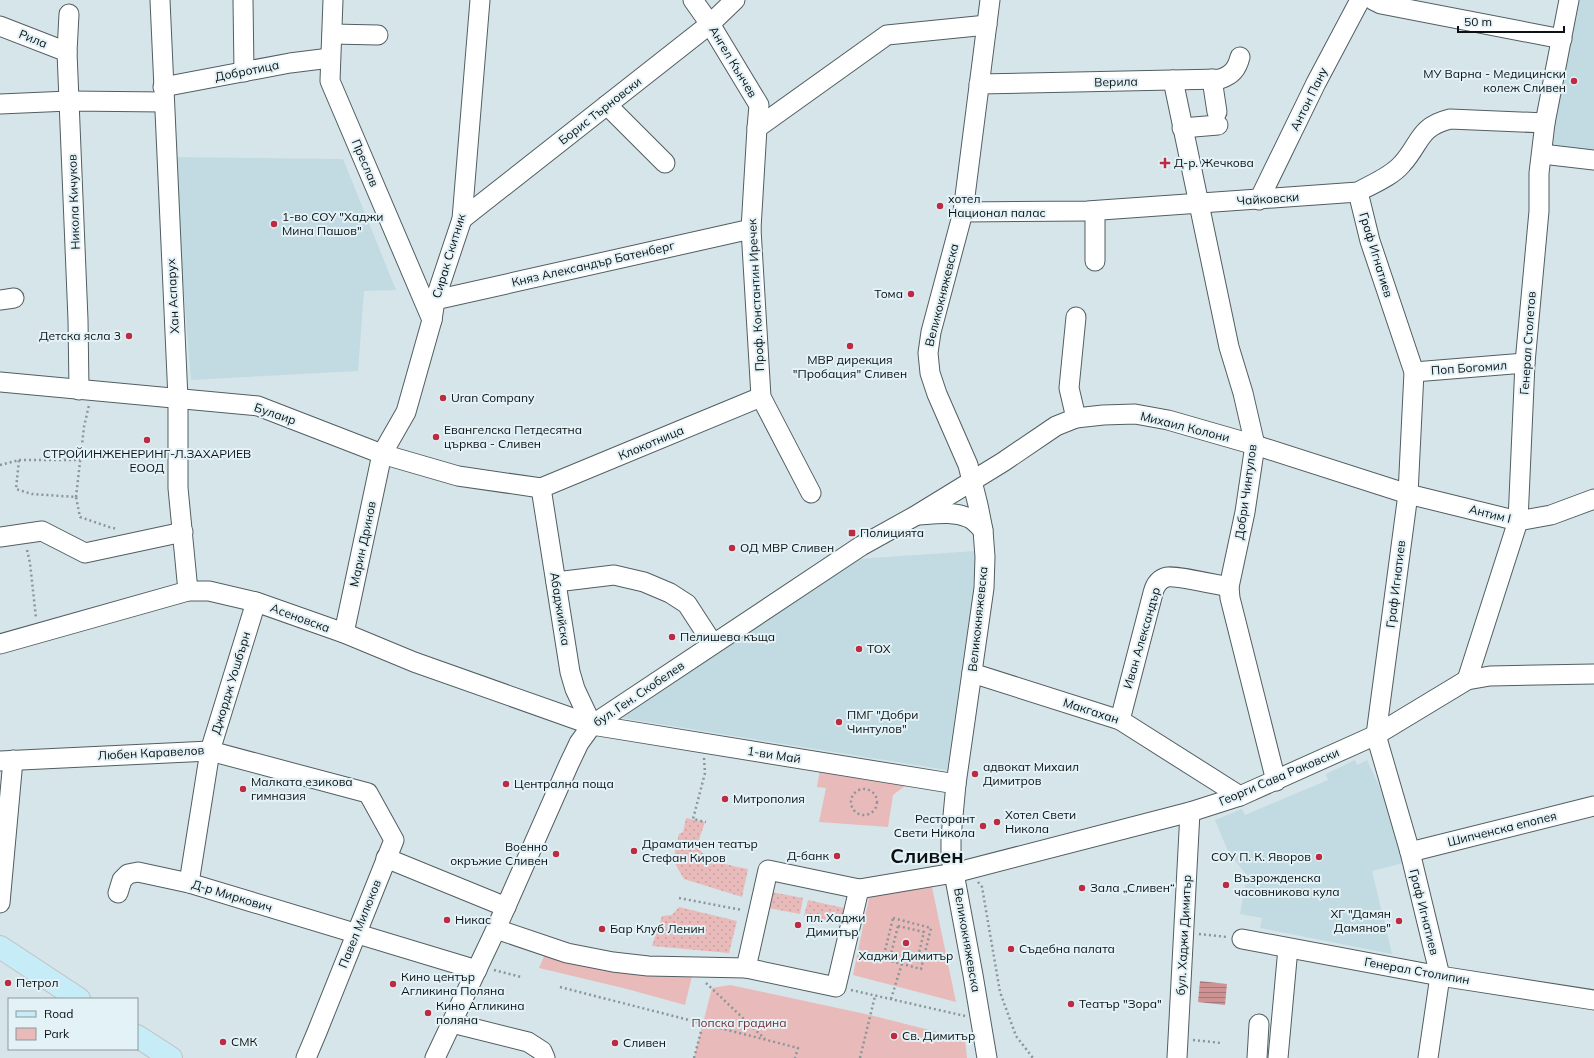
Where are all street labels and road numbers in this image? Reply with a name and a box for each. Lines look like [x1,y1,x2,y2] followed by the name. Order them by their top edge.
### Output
[706,23,761,100] street label: Ангел Кънчев
[17,26,50,51] street label: Рила
[214,57,280,84] street label: Добротица
[1287,64,1331,133] street label: Антон Пану
[555,74,644,148] street label: Борис Търновски
[1094,74,1138,89] street label: Верила
[349,137,382,189] street label: Преслав
[64,154,83,250] street label: Никола Кичуков
[1236,189,1300,208] street label: Чайковски
[429,211,469,300] street label: Сирак Скитник
[1356,211,1397,299] street label: Граф Игнатиев
[744,218,767,372] street label: Проф. Константин Иречек
[510,237,676,290] street label: Княз Александър Батенберг
[921,242,962,348] street label: Великокняжевска
[163,258,182,334] street label: Хан Аспарух
[1516,290,1539,395] street label: Генерал Столетов
[1430,357,1507,378] street label: Поп Богомил
[252,399,298,428] street label: Булаир
[1139,408,1231,445] street label: Михаил Колони
[616,422,686,463] street label: Клокотница
[1231,443,1260,541] street label: Добри Чинтулов
[346,499,379,588] street label: Марин Дринов
[1467,501,1513,526] street label: Антим I
[1383,539,1408,629] street label: Граф Игнатиев
[965,566,990,672] street label: Великокняжевска
[547,571,574,647] street label: Абаджийска
[1120,585,1163,690] street label: Иван Александър
[268,600,332,635] street label: Асеновска
[208,630,253,736] street label: Джордж Уошбърн
[590,657,687,730] street label: бул. Ген. Скобелев
[1061,694,1121,727] street label: Макгахан
[97,742,205,763] street label: Любен Каравелов
[746,743,802,766] street label: 1-ви Май
[1216,744,1341,809] street label: Георги Сава Раковски
[1446,808,1558,849] street label: Шипченска епопея
[1407,867,1442,957] street label: Граф Игнатиев
[1173,874,1194,996] street label: бул. Хаджи Димитър
[190,876,274,915] street label: Д-р Миркович
[335,877,384,970] street label: Павел Милюков
[951,887,984,993] street label: Великокняжевска
[1363,954,1471,987] street label: Генерал Столипин

